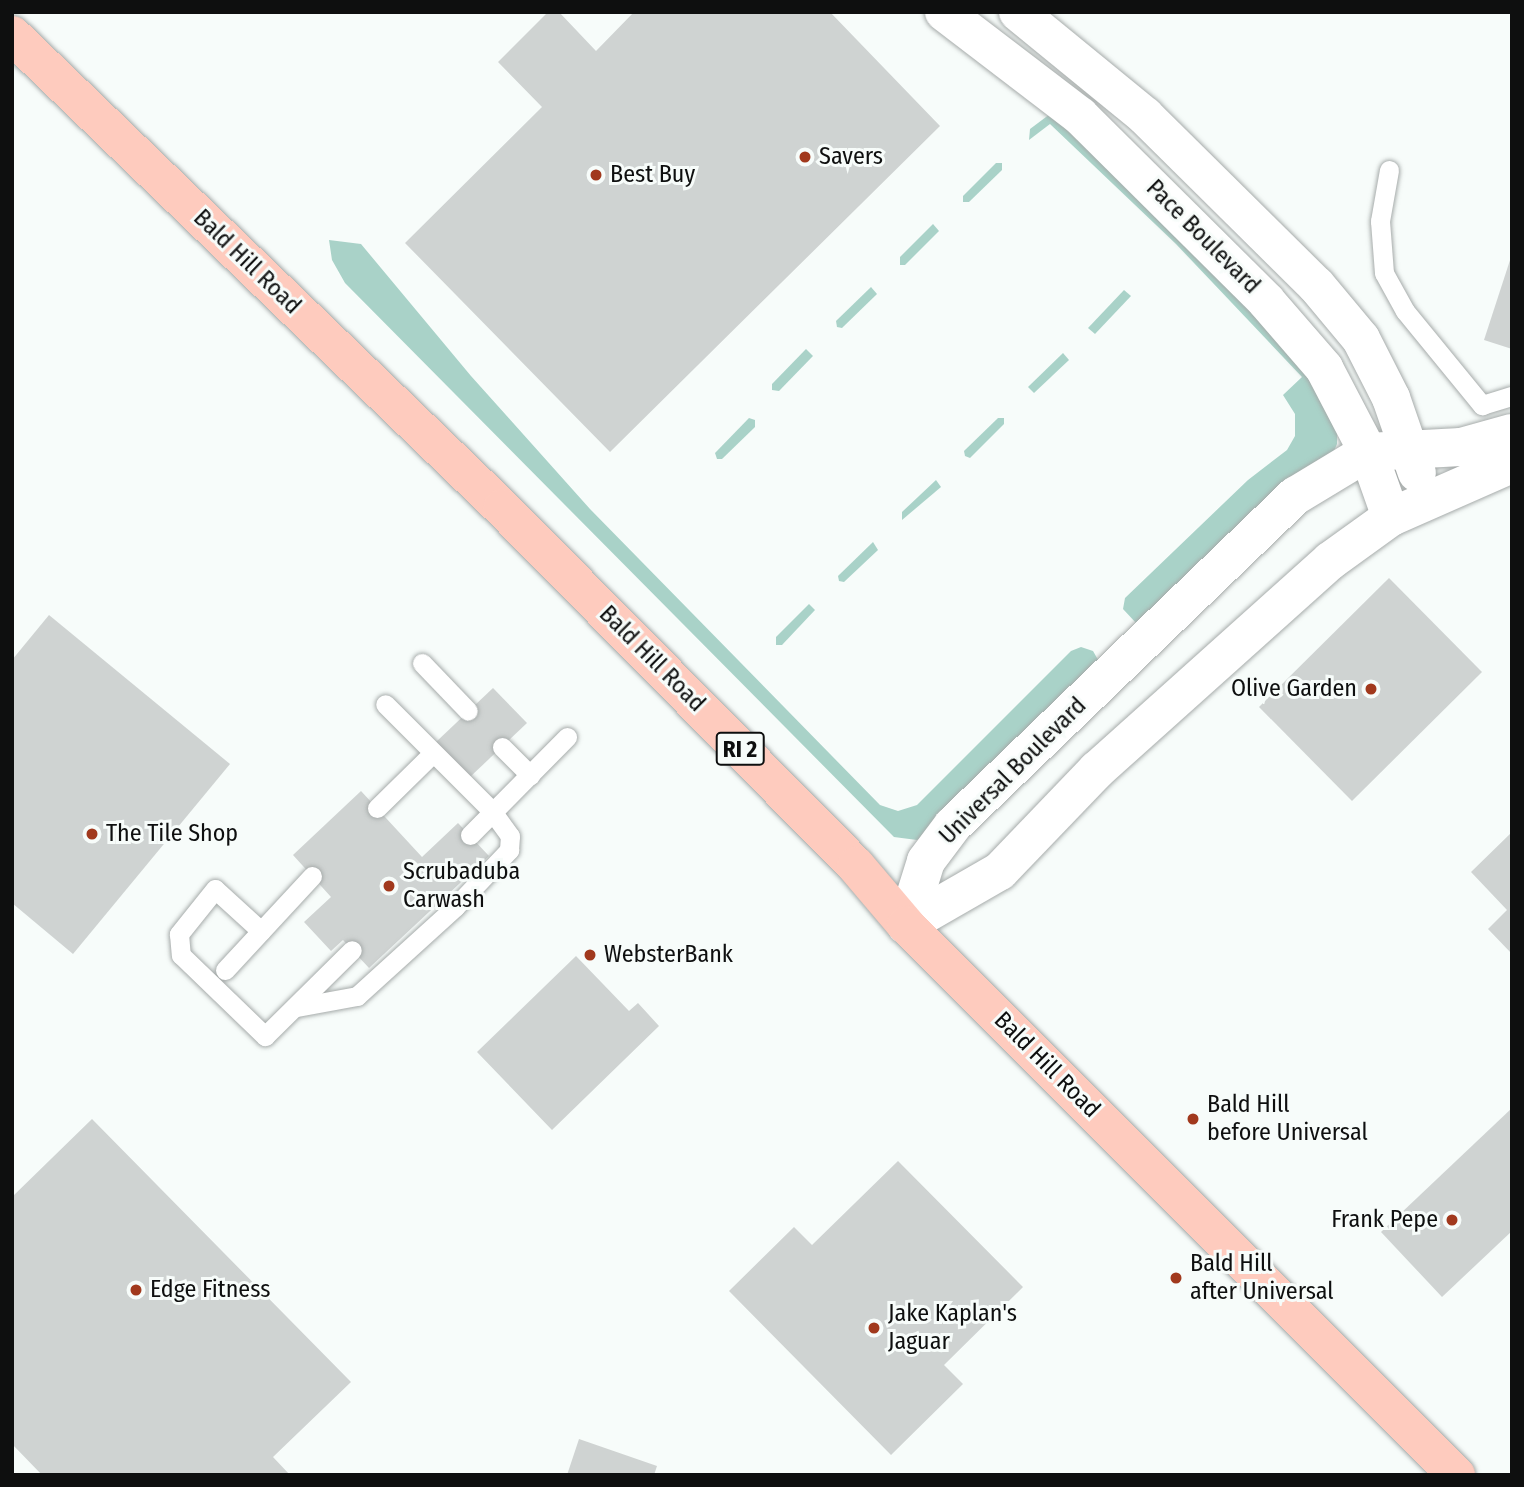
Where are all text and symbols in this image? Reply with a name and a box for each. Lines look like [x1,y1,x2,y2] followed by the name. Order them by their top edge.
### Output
[819,143,883,171] place label: Savers
[797,149,813,165] marker: Savers
[610,161,695,189] place label: Best Buy
[588,167,604,183] marker: Best Buy
[1140,174,1266,300] street label: Pace Boulevard
[187,204,307,320] street label: Bald Hill Road
[593,600,711,718] street label: Bald Hill Road
[1231,675,1357,703] place label: Olive Garden
[1363,681,1379,697] marker: Olive Garden
[934,692,1092,850] street label: Universal Boulevard
[716,730,764,768] road number: RI 2
[106,820,238,848] place label: The Tile Shop
[84,826,100,842] marker: The Tile Shop
[403,858,520,914] place label: Scrubaduba Carwash
[381,878,397,894] marker: Scrubaduba Carwash
[604,941,733,969] place label: WebsterBank
[582,947,598,963] marker: WebsterBank
[988,1006,1106,1124] street label: Bald Hill Road
[1207,1091,1368,1147] place label: Bald Hill before Universal
[1185,1111,1201,1127] marker: Bald Hill before Universal
[1331,1206,1438,1234] place label: Frank Pepe
[1444,1212,1460,1228] marker: Frank Pepe
[1190,1250,1334,1306] place label: Bald Hill after Universal
[1168,1270,1184,1286] marker: Bald Hill after Universal
[150,1276,270,1304] place label: Edge Fitness
[128,1282,144,1298] marker: Edge Fitness
[888,1300,1017,1356] place label: Jake Kaplan's Jaguar
[866,1320,882,1336] marker: Jake Kaplan's Jaguar

